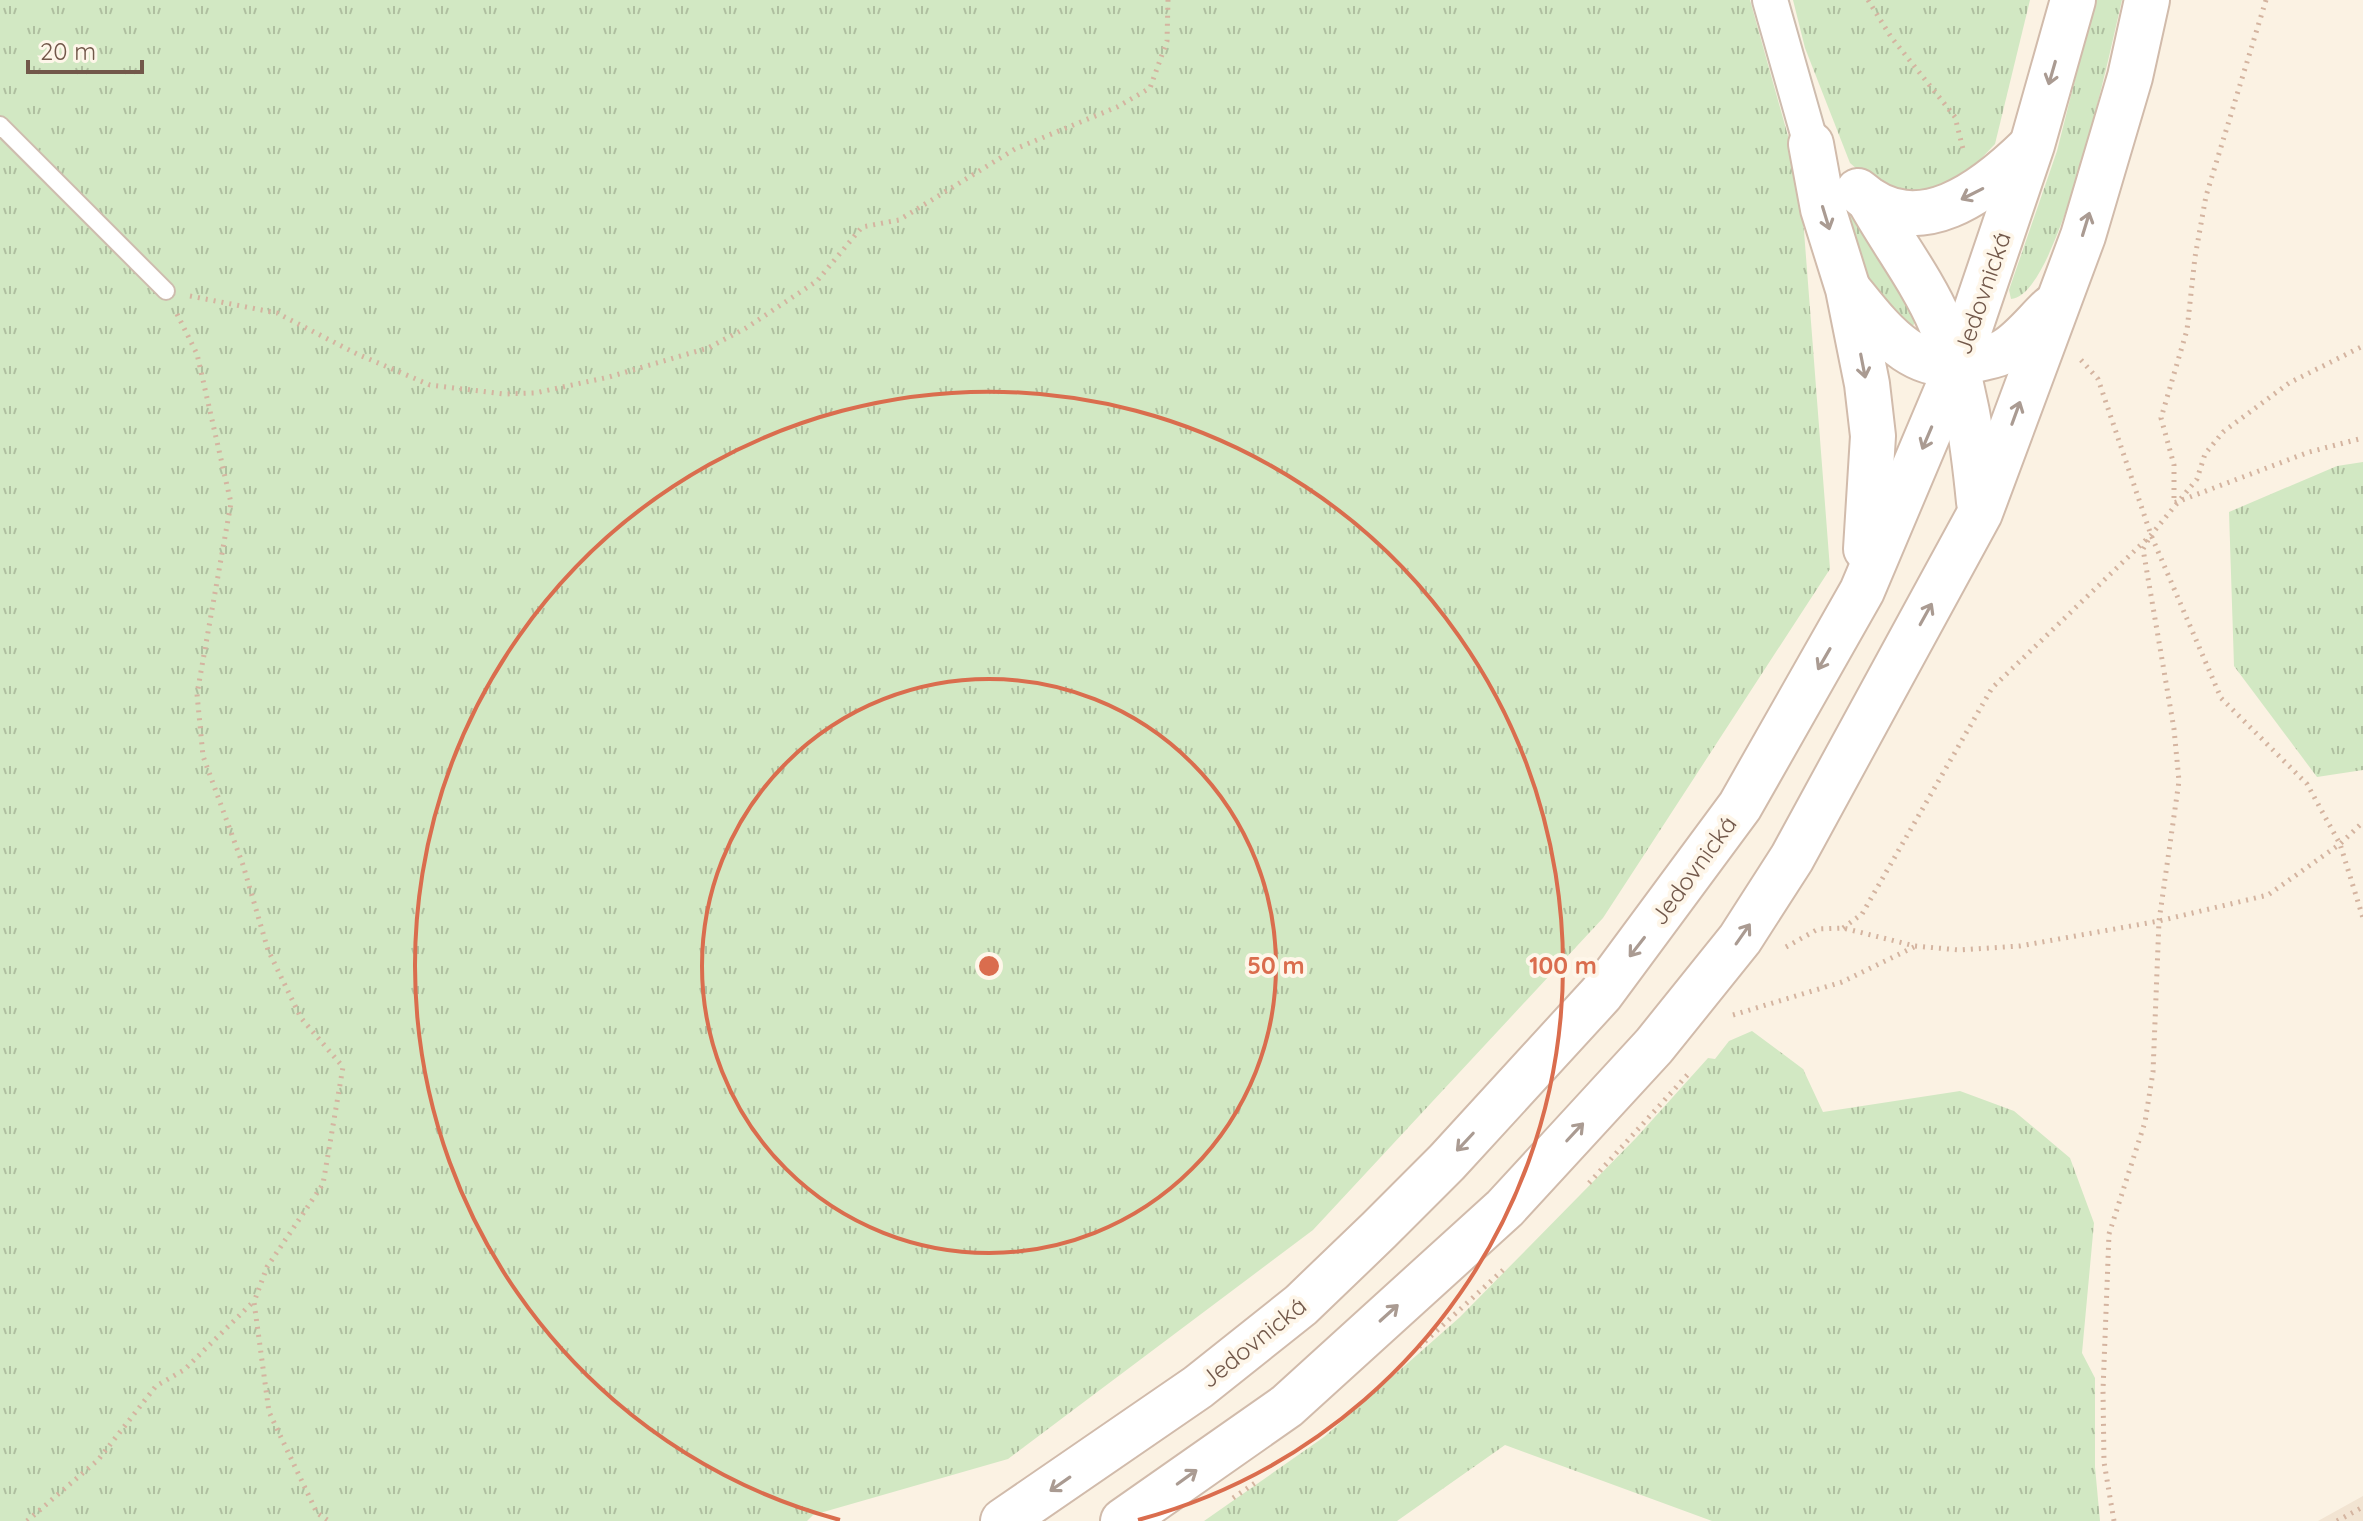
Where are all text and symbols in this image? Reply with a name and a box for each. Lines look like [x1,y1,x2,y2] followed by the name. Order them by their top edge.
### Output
[28,24,142,74] scale bar
[40,36,96,66] text: 20 m
[2044,59,2059,85] one-way arrow
[1960,187,1984,202] one-way arrow
[1819,204,1834,230] one-way arrow
[2079,211,2094,237] one-way arrow
[1947,228,2017,358] street label: Jedovnická
[1857,353,1872,378] one-way arrow
[2010,401,2024,426] one-way arrow
[1918,425,1933,450] one-way arrow
[1918,603,1934,626] one-way arrow
[1816,647,1832,670] one-way arrow
[1643,810,1743,930] street label: Jedovnická
[1734,923,1751,945] one-way arrow
[1628,936,1646,957] one-way arrow
[1247,950,1305,980] text: 50 m
[1529,950,1597,980] text: 100 m
[975,952,1003,980] centre of rings
[1565,1122,1584,1142] one-way arrow
[1456,1132,1475,1152] one-way arrow
[1194,1290,1312,1394] street label: Jedovnická
[1378,1305,1398,1323] one-way arrow
[1176,1469,1198,1485] one-way arrow
[1050,1476,1072,1492] one-way arrow

